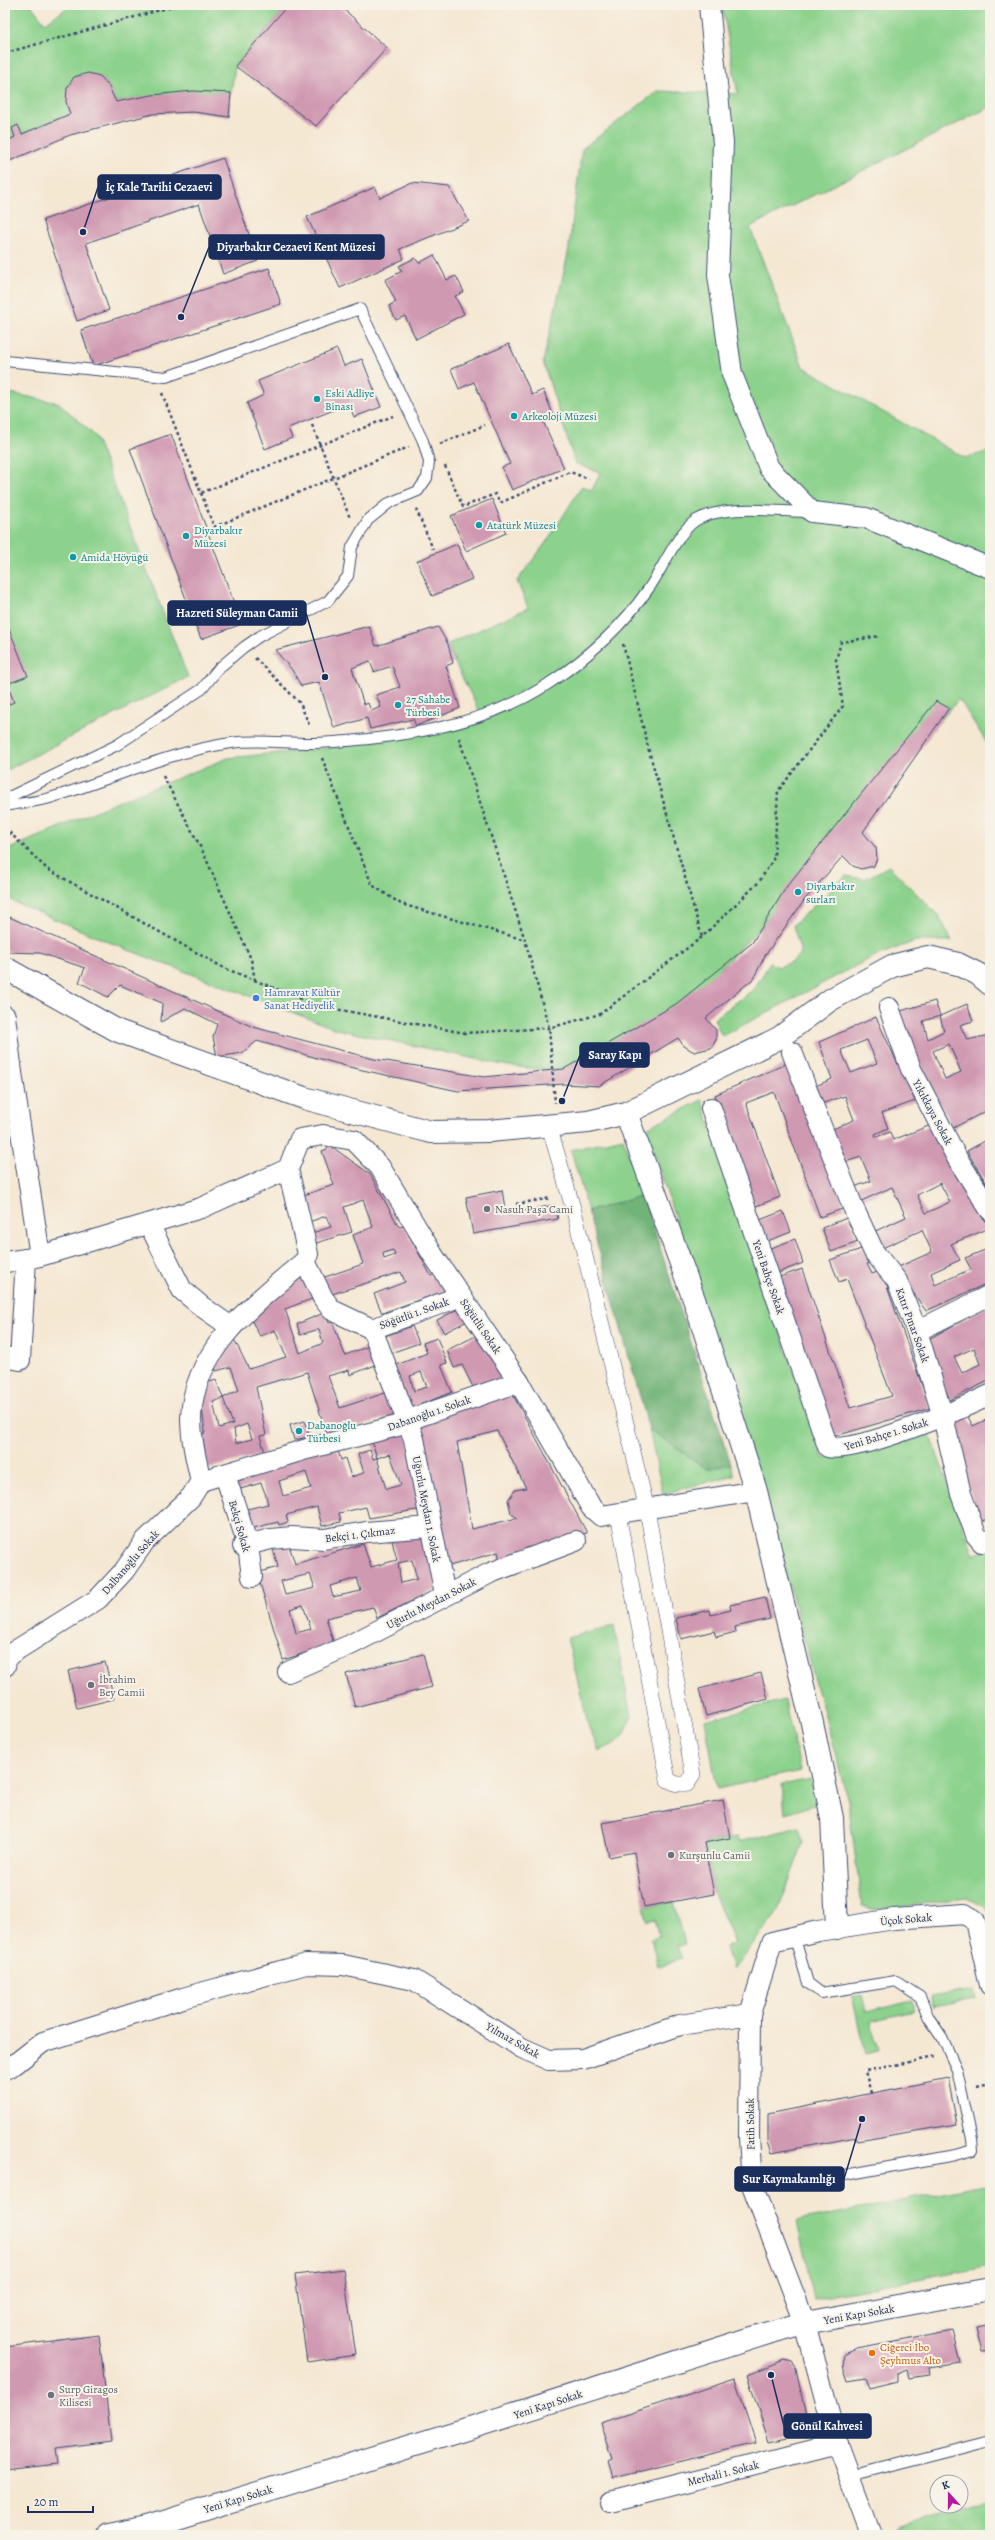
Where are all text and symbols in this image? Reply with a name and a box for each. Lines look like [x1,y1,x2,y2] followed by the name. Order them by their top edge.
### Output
[98,175,221,199] callout: İç Kale Tarihi Cezaevi
[105,179,213,195] text: İç Kale Tarihi Cezaevi
[209,235,384,259] callout: Diyarbakır Cezaevi Kent Müzesi
[217,239,376,255] text: Diyarbakır Cezaevi Kent Müzesi
[325,386,374,414] place label: Eski Adliye Binası
[312,394,322,404] marker: Eski Adliye Binası
[521,409,597,424] place label: Arkeoloji Müzesi
[509,411,519,421] marker: Arkeoloji Müzesi
[486,518,556,533] place label: Atatürk Müzesi
[474,520,484,530] marker: Atatürk Müzesi
[194,523,242,551] place label: Diyarbakır Müzesi
[181,531,191,541] marker: Diyarbakır Müzesi
[80,550,148,565] place label: Amida Höyüğü
[68,552,78,562] marker: Amida Höyüğü
[168,601,306,625] callout: Hazreti Süleyman Camii
[176,605,299,621] text: Hazreti Süleyman Camii
[406,692,450,720] place label: 27 Sahabe Türbesi
[393,700,403,710] marker: 27 Sahabe Türbesi
[806,879,854,907] place label: Diyarbakır surları
[793,887,803,897] marker: Diyarbakır surları
[264,985,340,1013] place label: Hamravat Kültür Sanat Hediyelik
[251,993,261,1003] marker: Hamravat Kültür Sanat Hediyelik
[580,1043,649,1067] callout: Saray Kapı
[588,1047,642,1063] text: Saray Kapı
[909,1076,956,1148] street label: Yıkıkkaya Sokak
[495,1202,573,1217] place label: Nasuh Paşa Cami
[482,1204,492,1214] marker: Nasuh Paşa Cami
[748,1237,788,1317] street label: Yeni Bahçe Sokak
[892,1286,933,1365] street label: Katır Pınar Sokak
[377,1294,452,1333] street label: Söğütlü 1. Sokak
[456,1296,505,1357] street label: Söğütlü Sokak
[385,1392,473,1435] street label: Dabanoğlu 1. Sokak
[841,1414,930,1455] street label: Yeni Bahçe 1. Sokak
[307,1418,356,1446] place label: Dabanoğlu Türbesi
[294,1426,304,1436] marker: Dabanoğlu Türbesi
[409,1455,444,1564] street label: Uğurlu Meydan 1. Sokak
[225,1498,254,1554] street label: Bekçi Sokak
[324,1523,396,1546] street label: Bekçi 1. Çıkmaz
[98,1526,163,1598] street label: Dalbanoğlu Sokak
[384,1574,479,1633] street label: Uğurlu Meydan Sokak
[99,1672,145,1700] place label: İbrahim Bey Camii
[86,1680,96,1690] marker: İbrahim Bey Camii
[679,1848,750,1863] place label: Kurşunlu Camii
[666,1850,676,1860] marker: Kurşunlu Camii
[880,1910,933,1929] street label: Üçok Sokak
[482,2018,543,2062] street label: Yılmaz Sokak
[743,2097,758,2150] street label: Fatih Sokak
[735,2167,844,2191] callout: Sur Kaymakamlığı
[743,2171,836,2187] text: Sur Kaymakamlığı
[822,2301,896,2328] street label: Yeni Kapı Sokak
[880,2340,942,2368] place label: Ciğerci İbo Şeyhmus Alto
[867,2348,877,2358] marker: Ciğerci İbo Şeyhmus Alto
[59,2382,118,2410] place label: Surp Giragos Kilisesi
[511,2386,585,2423] street label: Yeni Kapı Sokak
[46,2390,56,2400] marker: Surp Giragos Kilisesi
[784,2414,871,2438] callout: Gönül Kahvesi
[791,2418,863,2434] text: Gönül Kahvesi
[686,2457,761,2490] street label: Merhali 1. Sokak
[929,2474,969,2514] north arrow
[940,2477,952,2493] text: K
[201,2482,275,2517] street label: Yeni Kapı Sokak
[28,2488,93,2514] scale bar
[34,2494,58,2510] text: 20 m

